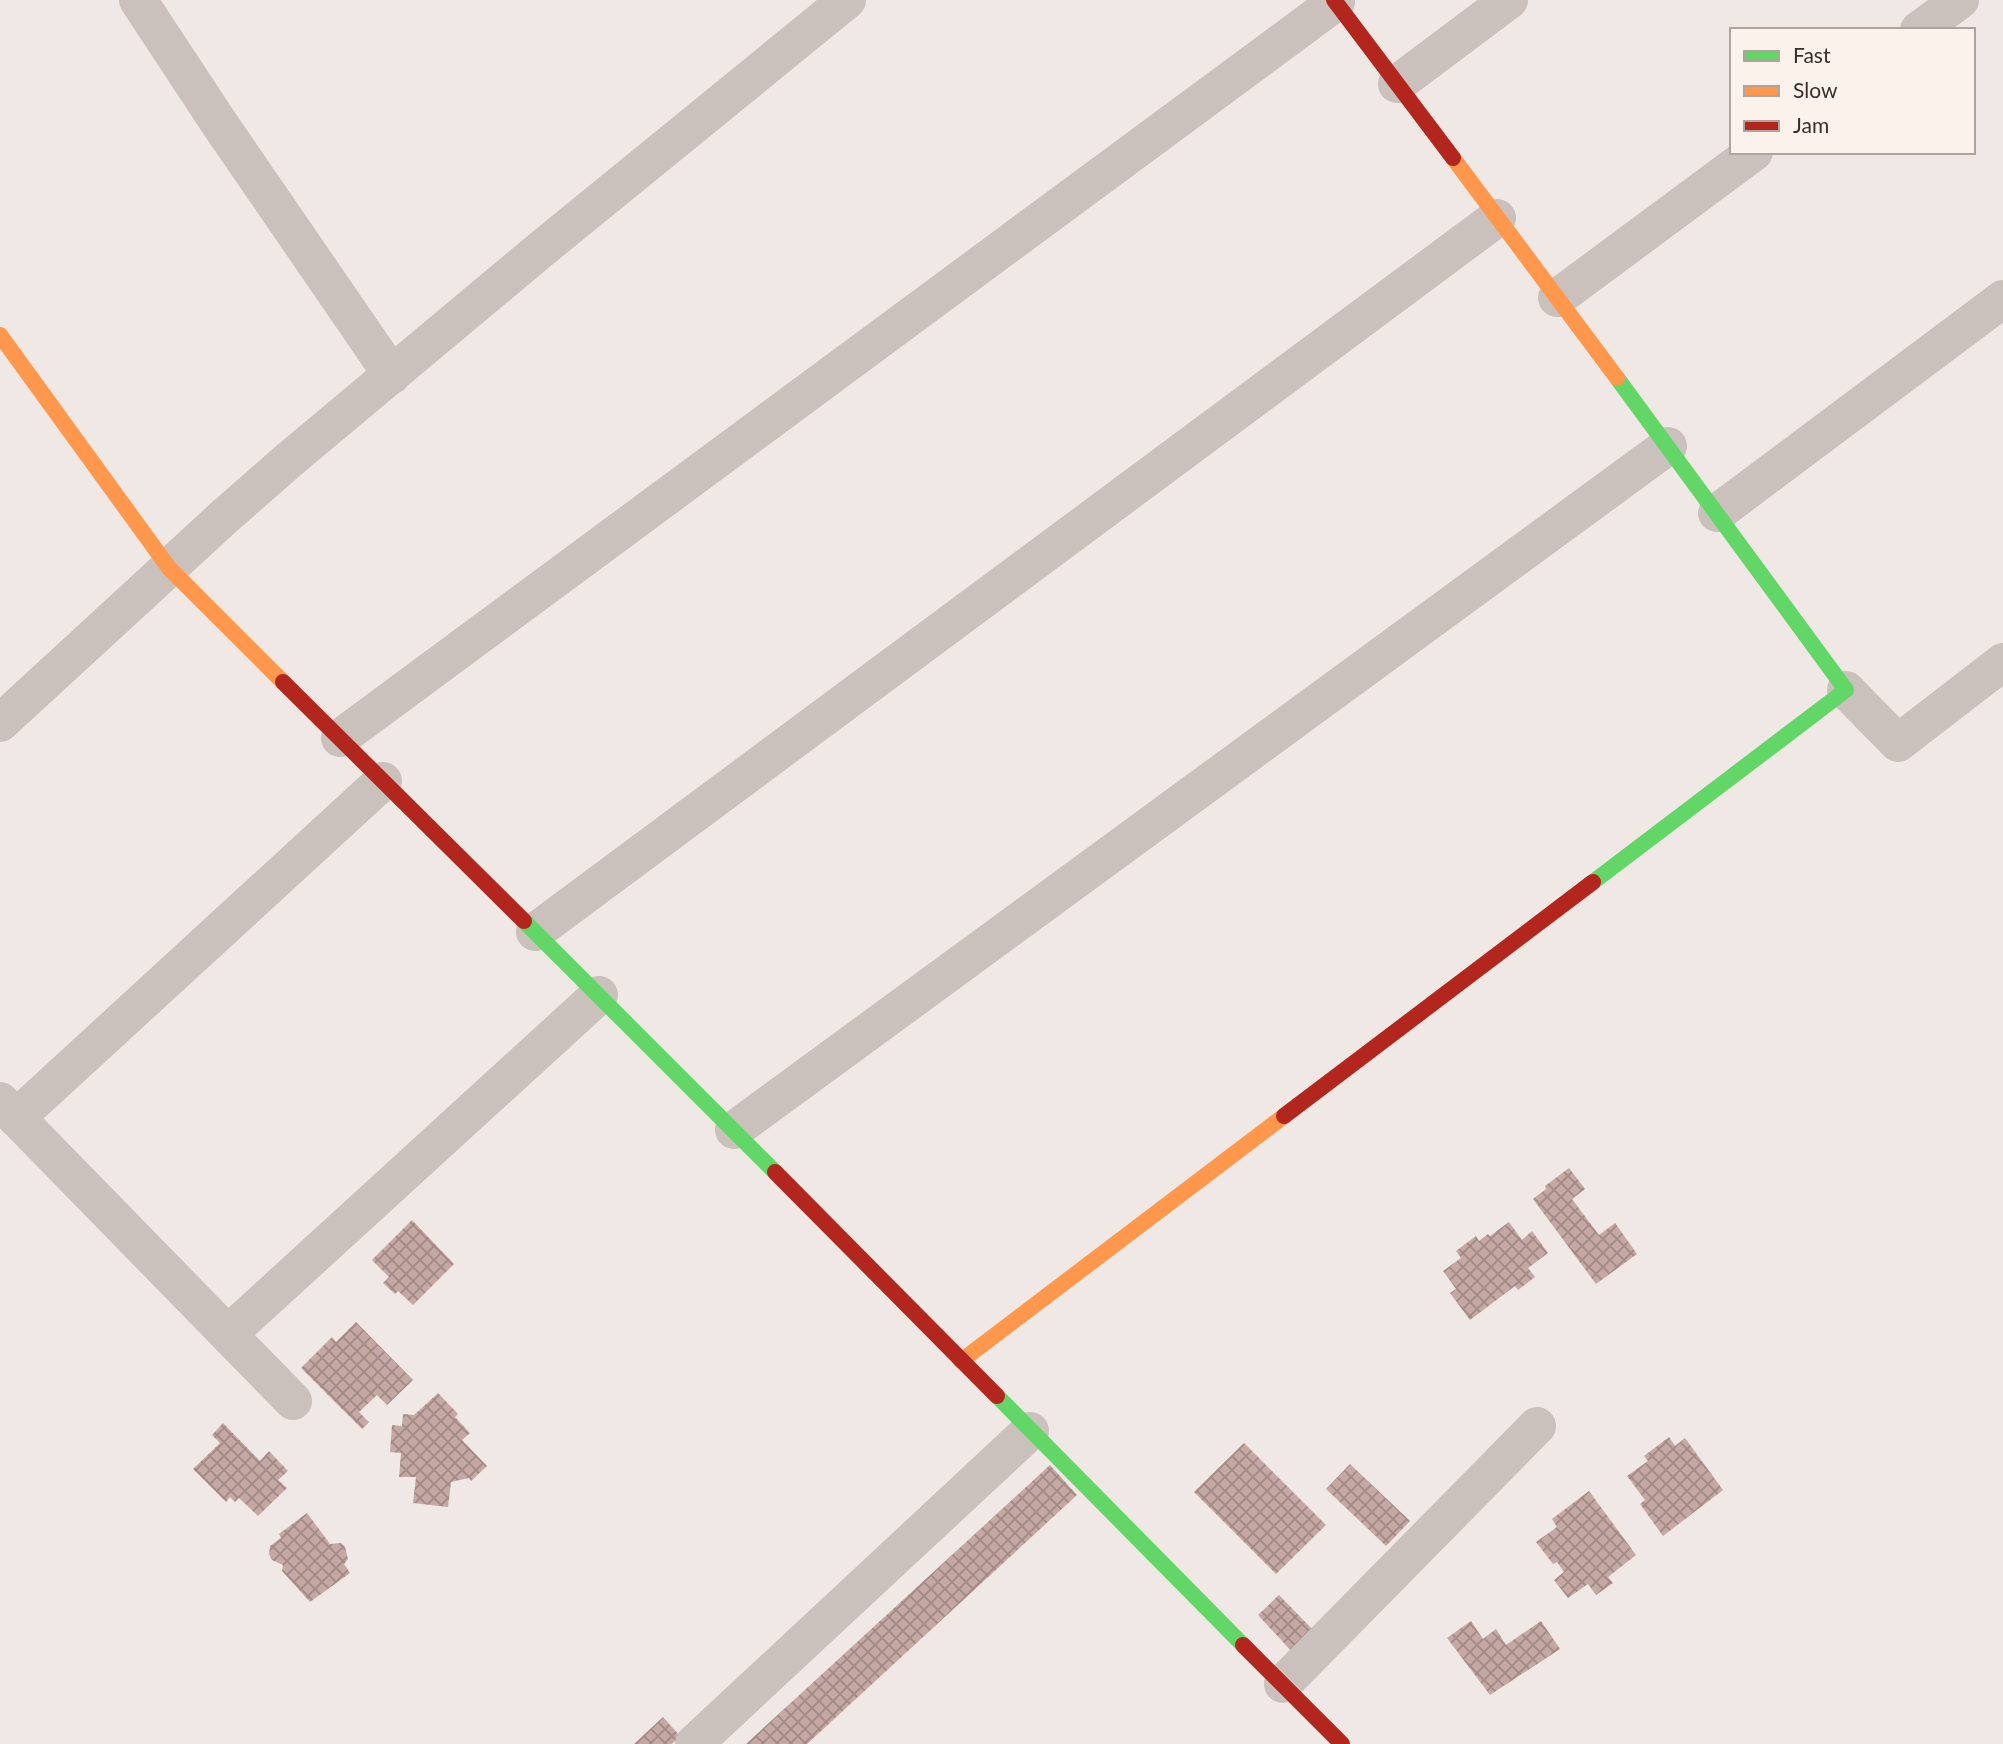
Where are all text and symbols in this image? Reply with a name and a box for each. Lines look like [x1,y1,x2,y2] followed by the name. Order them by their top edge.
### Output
[1730,28,1975,154] legend
[1793,42,1831,67] text: Fast
[1793,77,1838,102] text: Slow
[1793,112,1829,137] text: Jam

